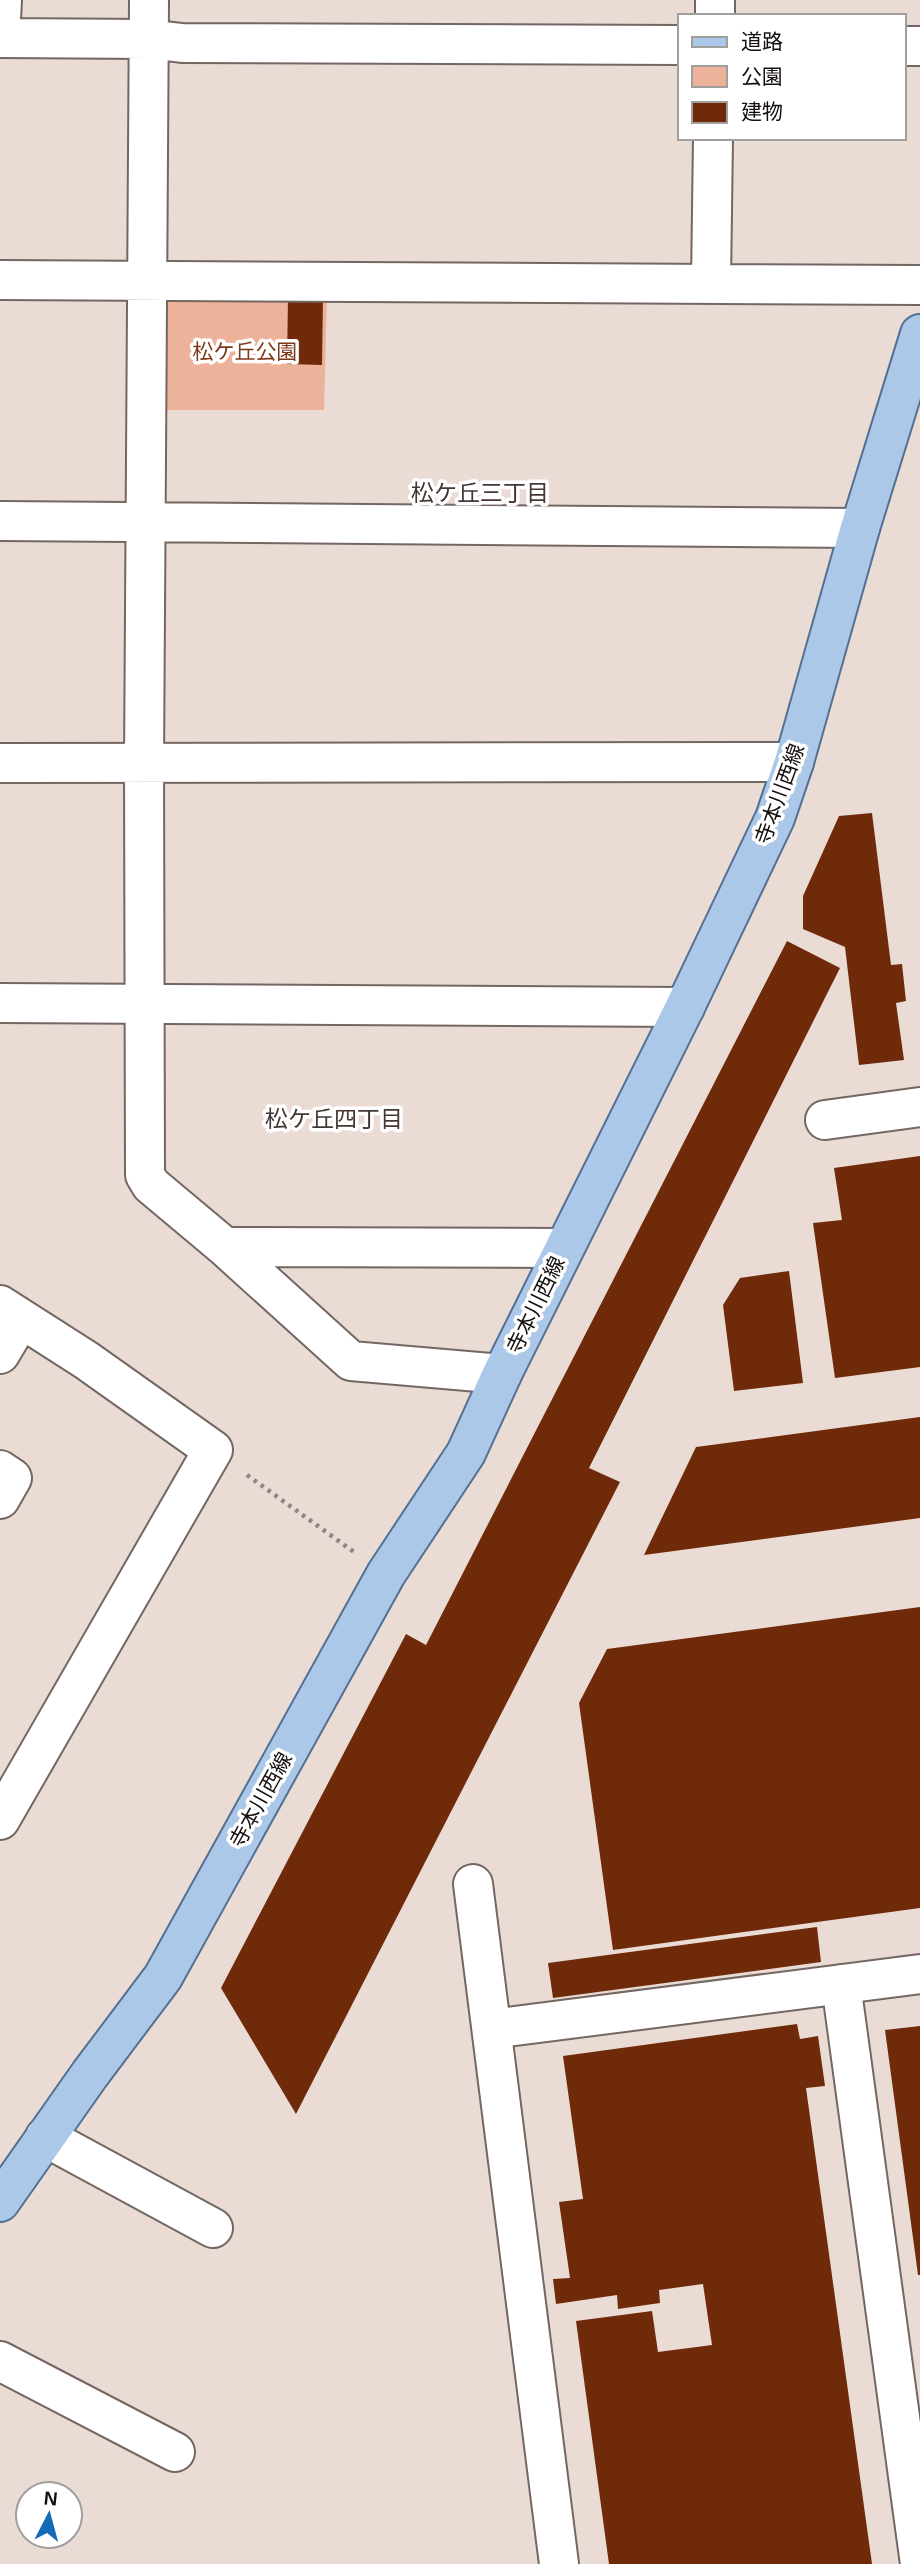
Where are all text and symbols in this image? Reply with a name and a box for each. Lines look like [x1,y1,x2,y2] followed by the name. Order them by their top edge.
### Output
[678,14,906,140] legend
[741,30,783,53] text: 道路
[741,65,783,88] text: 公園
[741,100,783,123] text: 建物
[193,340,298,363] park label: 松ケ丘公園
[411,480,549,506] district label: 松ケ丘三丁目
[751,741,808,847] street label: 寺本川西線
[265,1106,403,1132] district label: 松ケ丘四丁目
[502,1253,569,1357] street label: 寺本川西線
[225,1748,296,1851] street label: 寺本川西線
[14,2480,84,2550] north arrow
[43,2487,59,2510] text: N

